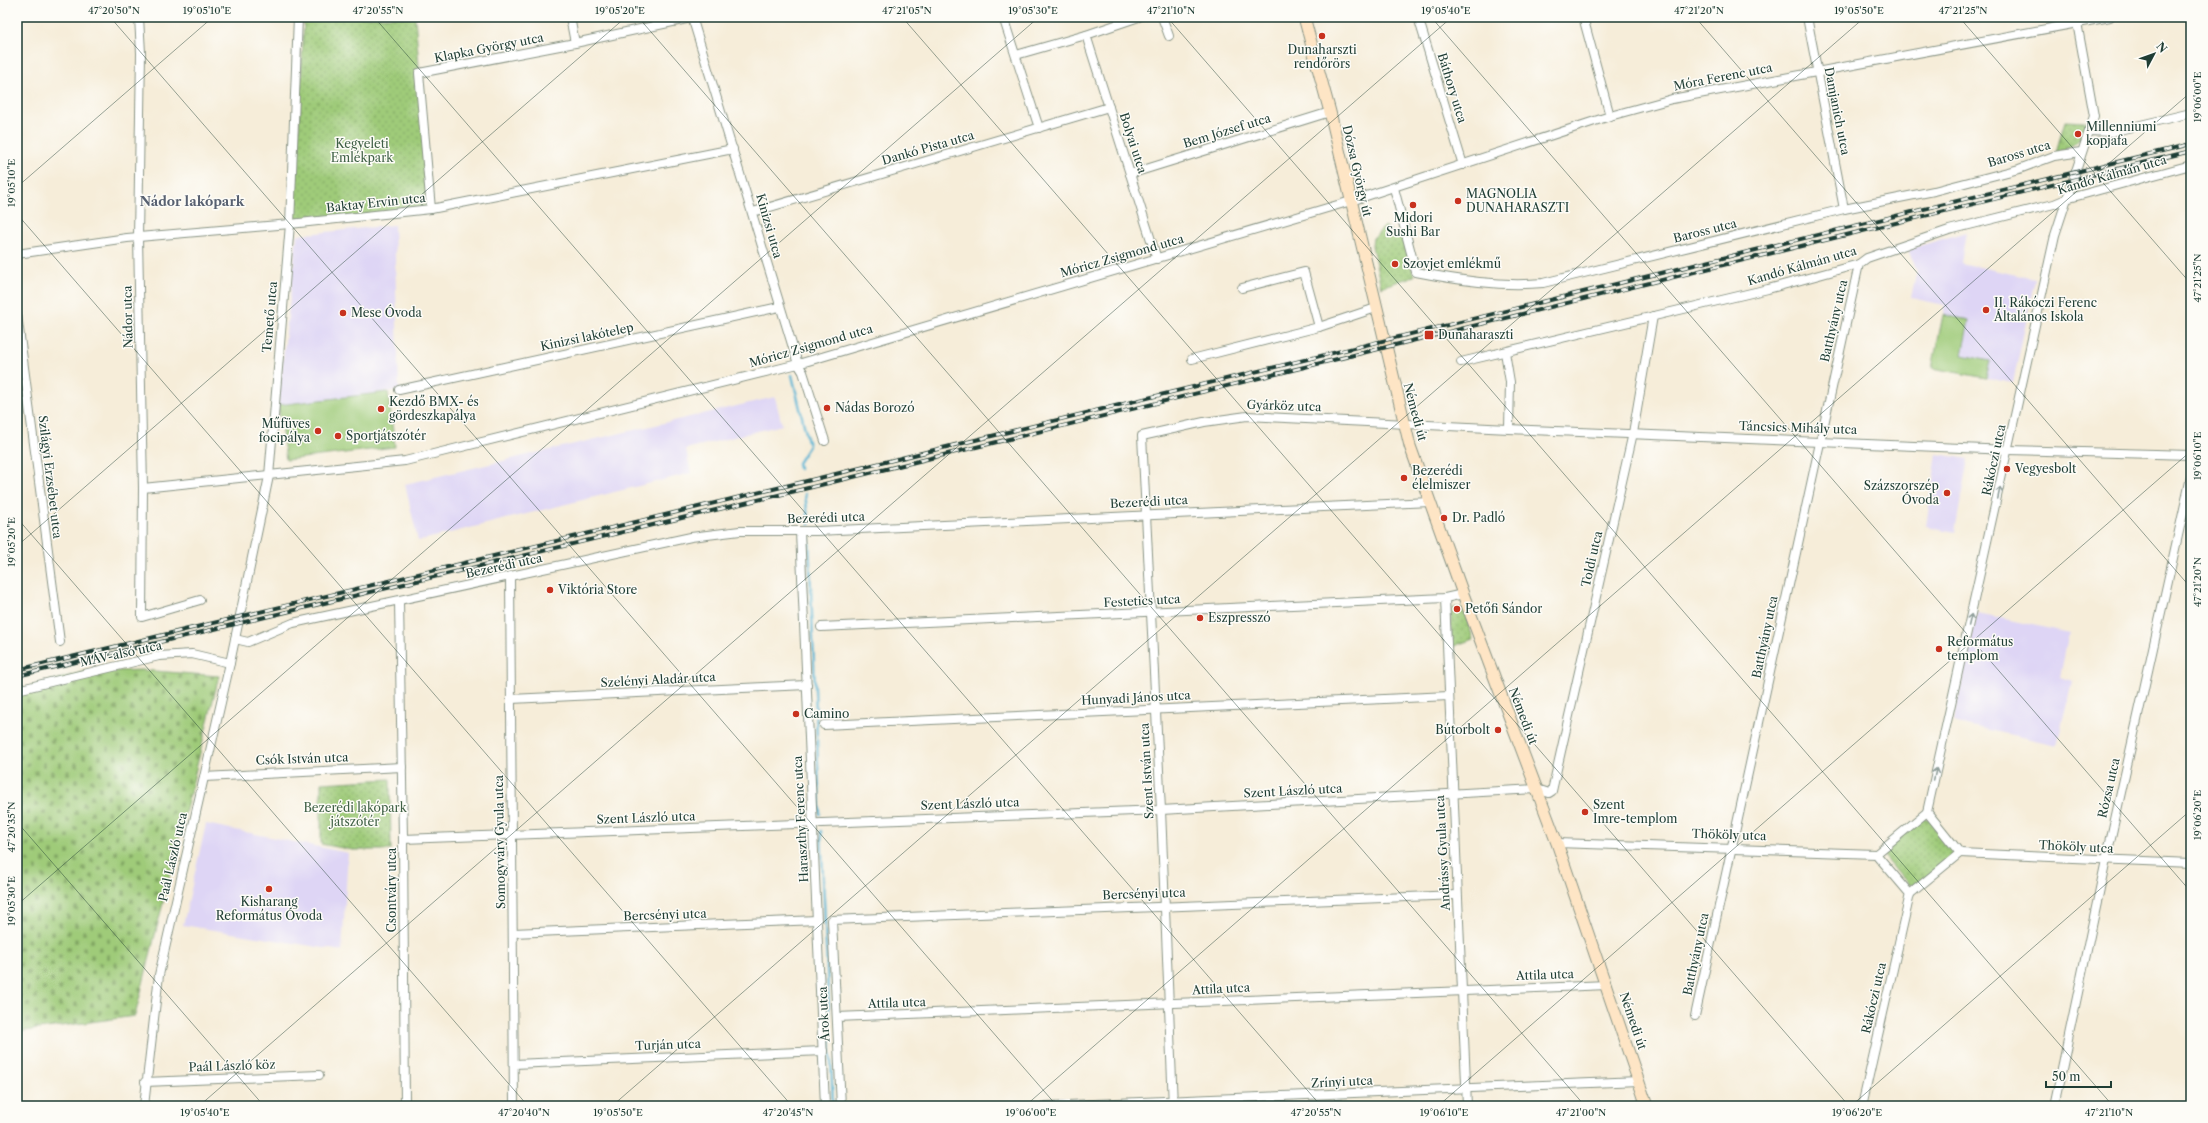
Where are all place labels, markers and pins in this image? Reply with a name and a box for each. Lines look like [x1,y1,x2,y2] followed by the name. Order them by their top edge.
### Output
[1317,31,1327,41] marker: Dunaharszti rendőrörs
[1287,42,1357,71] place label: Dunaharszti rendőrörs
[2086,119,2157,148] place label: Millenniumi kopjafa
[2073,129,2083,139] marker: Millenniumi kopjafa
[1466,186,1569,215] place label: MAGNOLIA DUNAHARASZTI
[1453,196,1463,206] marker: MAGNOLIA DUNAHARASZTI
[1408,200,1418,210] marker: Midori Sushi Bar
[1386,210,1440,239] place label: Midori Sushi Bar
[1403,256,1502,271] place label: Szovjet emlékmű
[1390,259,1400,269] marker: Szovjet emlékmű
[1993,295,2097,324] place label: II. Rákóczi Ferenc Általános Iskola
[351,304,423,320] place label: Mese Óvoda
[1981,305,1991,315] marker: II. Rákóczi Ferenc Általános Iskola
[338,308,348,318] marker: Mese Óvoda
[1438,327,1514,342] place label: Dunaharaszti
[1423,329,1435,341] marker: Dunaharaszti
[389,394,479,423] place label: Kezdő BMX- és gördeszkapálya
[835,400,915,415] place label: Nádas Borozó
[822,403,832,413] marker: Nádas Borozó
[376,404,386,414] marker: Kezdő BMX- és gördeszkapálya
[259,416,311,445] place label: Műfüves focipálya
[313,426,323,436] marker: Műfüves focipálya
[346,428,426,443] place label: Sportjátszótér
[333,431,343,441] marker: Sportjátszótér
[2014,461,2077,476] place label: Vegyesbolt
[1412,463,1471,492] place label: Bezerédi élelmiszer
[2002,464,2012,474] marker: Vegyesbolt
[1399,473,1409,483] marker: Bezerédi élelmiszer
[1864,478,1940,507] place label: Százszorszép Óvoda
[1942,488,1952,498] marker: Százszorszép Óvoda
[1452,510,1505,525] place label: Dr. Padló
[1439,513,1449,523] marker: Dr. Padló
[557,582,638,597] place label: Viktória Store
[545,585,555,595] marker: Viktória Store
[1465,601,1542,616] place label: Petőfi Sándor
[1452,604,1462,614] marker: Petőfi Sándor
[1208,610,1271,625] place label: Eszpresszó
[1195,613,1205,623] marker: Eszpresszó
[1947,634,2013,663] place label: Református templom
[1934,644,1944,654] marker: Református templom
[804,706,849,721] place label: Camino
[791,709,801,719] marker: Camino
[1435,722,1491,737] place label: Bútorbolt
[1493,725,1503,735] marker: Bútorbolt
[1593,797,1677,826] place label: Szent Imre-templom
[1580,807,1590,817] marker: Szent Imre-templom
[264,884,274,894] marker: Kisharang Református Óvoda
[216,894,323,923] place label: Kisharang Református Óvoda

